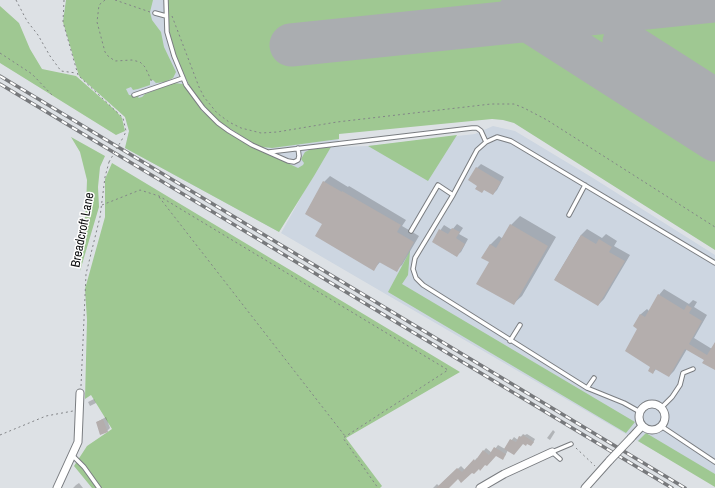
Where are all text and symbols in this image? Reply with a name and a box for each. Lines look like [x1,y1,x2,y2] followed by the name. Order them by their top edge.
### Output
[68,191,98,269] street label: Breadcroft Lane

